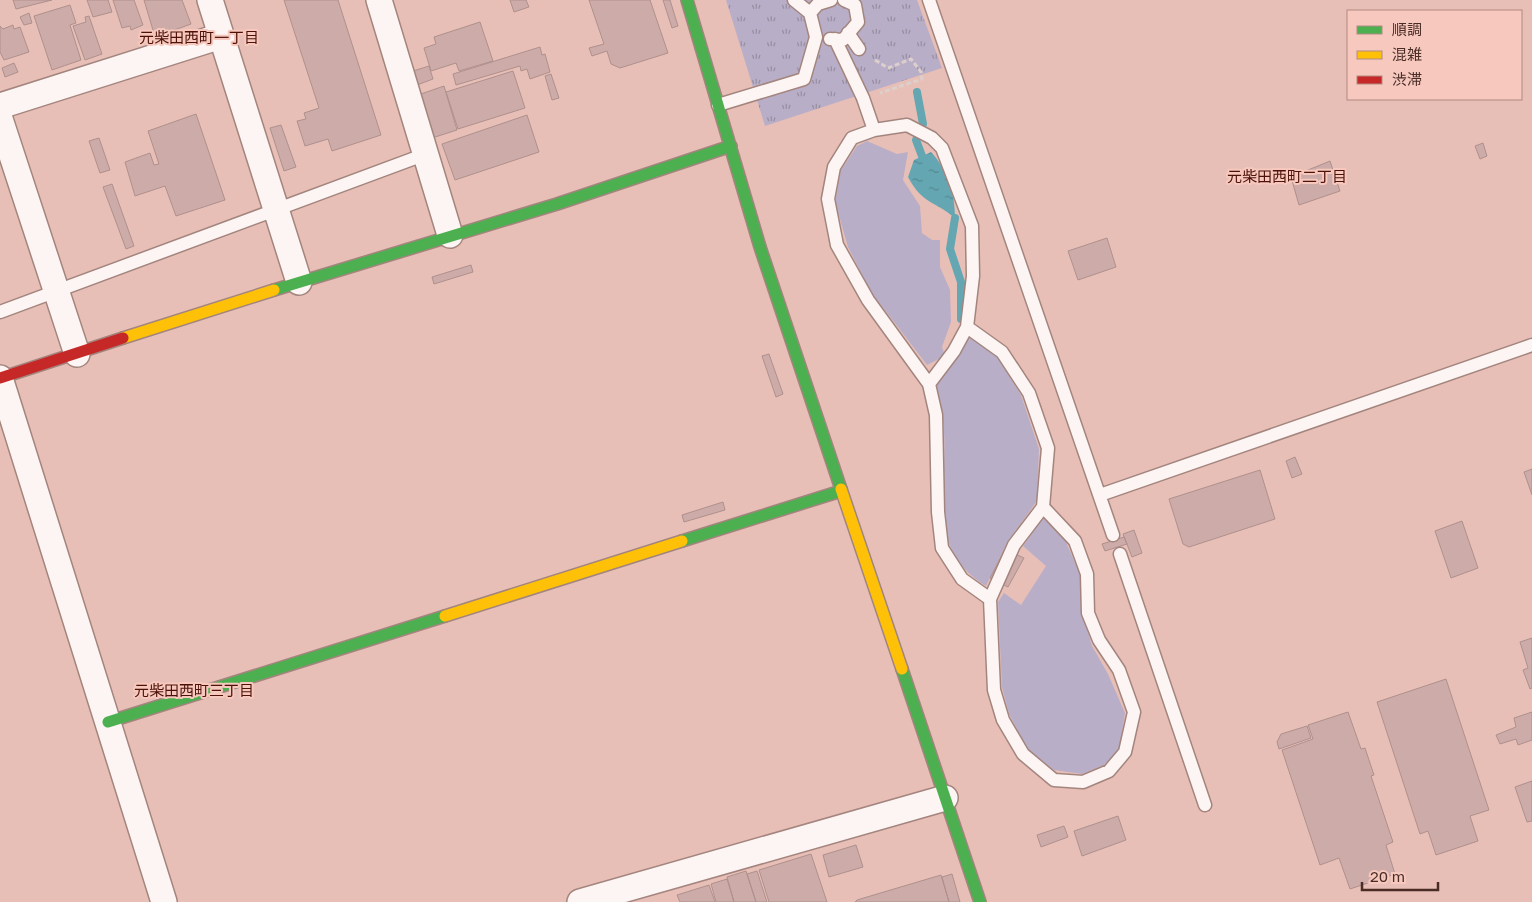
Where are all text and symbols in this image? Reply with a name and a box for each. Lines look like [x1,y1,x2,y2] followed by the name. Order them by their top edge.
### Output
[1347,10,1522,100] legend
[1392,20,1422,38] text: 順調
[139,28,259,46] district label: 元柴田西町一丁目
[1392,45,1422,63] text: 混雑
[1392,70,1422,88] text: 渋滞
[1227,167,1347,185] district label: 元柴田西町二丁目
[134,681,254,699] district label: 元柴田西町三丁目
[1362,860,1438,892] scale bar
[1370,867,1405,885] text: 20 m

